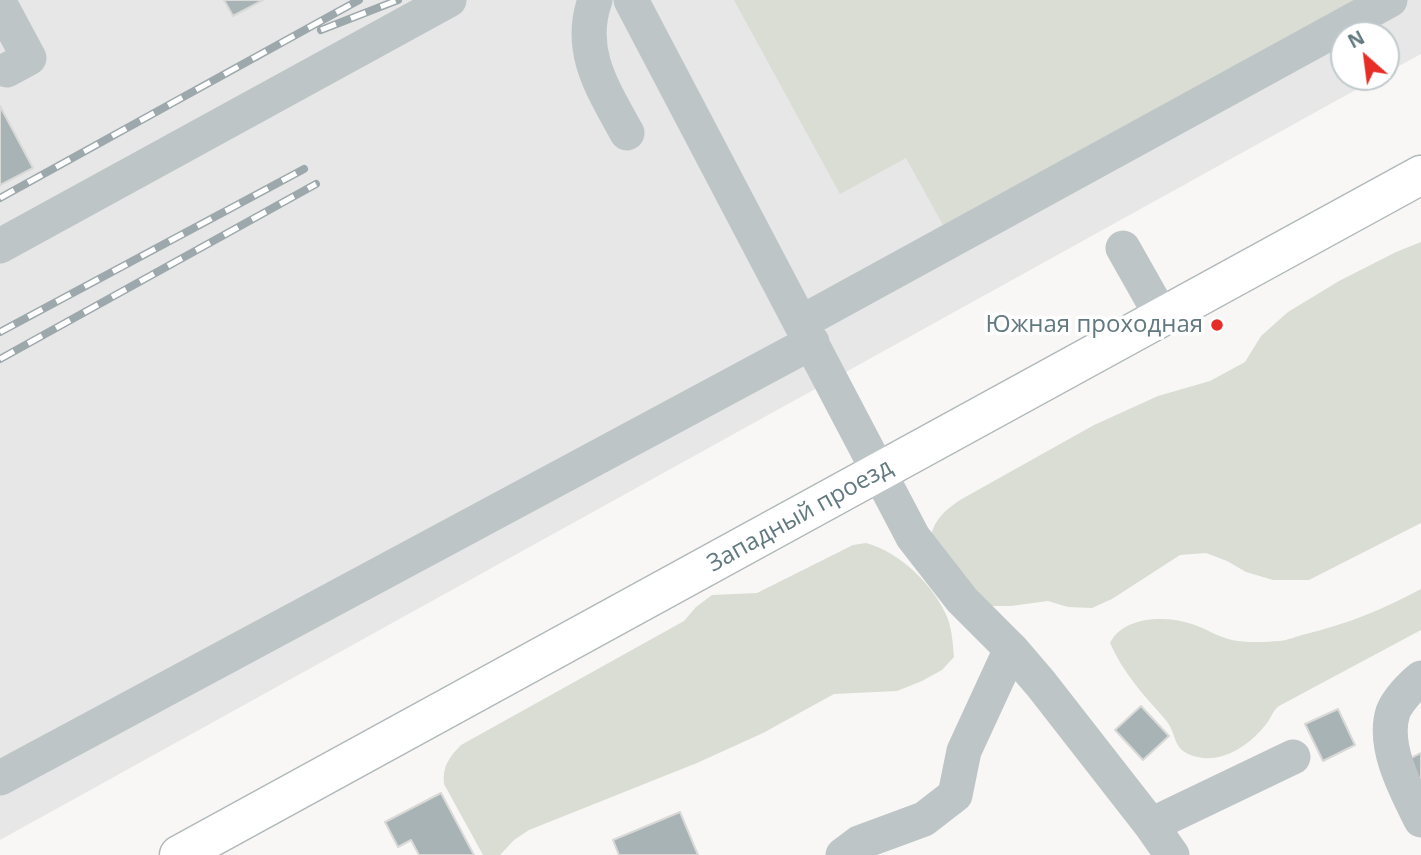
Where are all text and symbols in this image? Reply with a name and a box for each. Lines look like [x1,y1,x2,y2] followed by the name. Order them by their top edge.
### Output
[1330,21,1400,91] north arrow
[1343,24,1369,54] text: N
[986,311,1203,339] place label: Южная проходная
[1209,317,1225,333] marker: Южная проходная
[702,453,898,579] street label: Западный проезд

